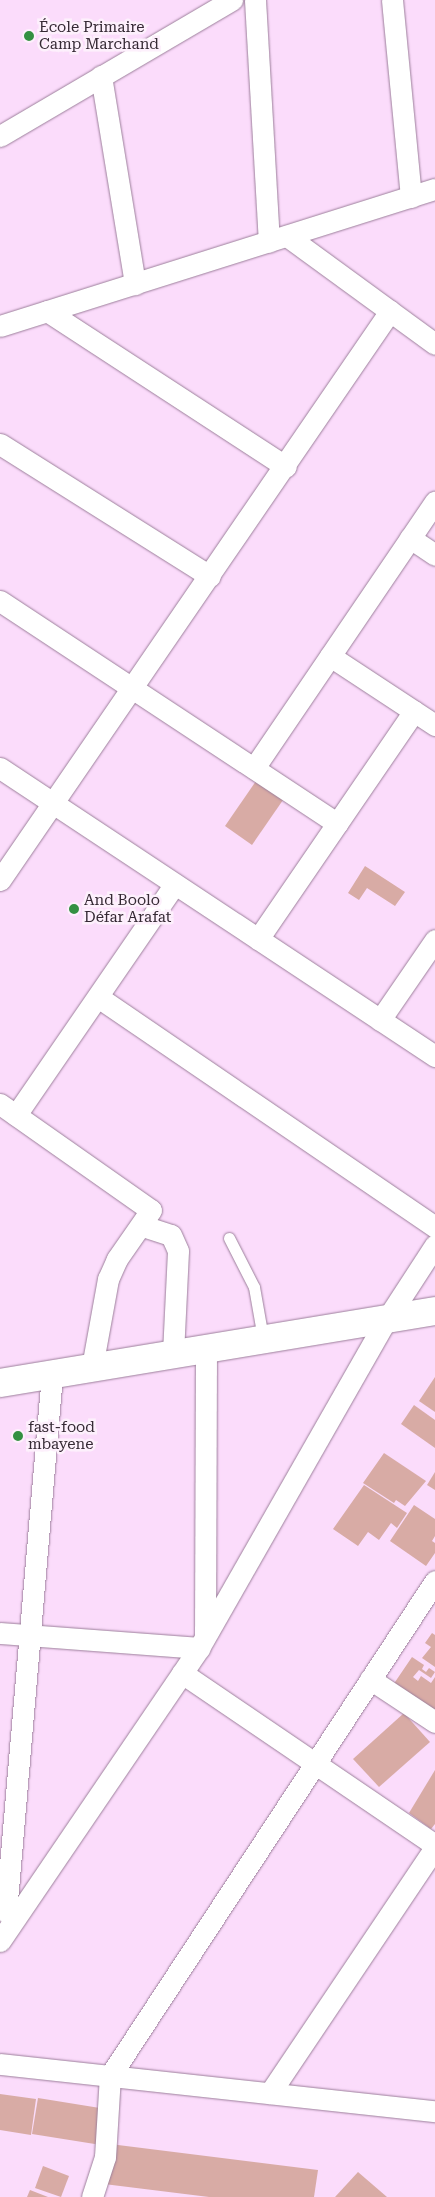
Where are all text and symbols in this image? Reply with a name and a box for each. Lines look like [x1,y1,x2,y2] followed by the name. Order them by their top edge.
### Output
[39,18,159,53] place label: École Primaire Camp Marchand
[23,30,35,42] marker: École Primaire Camp Marchand
[84,891,171,926] place label: And Boolo Défar Arafat
[68,903,80,915] marker: And Boolo Défar Arafat
[28,1418,95,1453] place label: fast-food mbayene
[12,1430,24,1442] marker: fast-food mbayene

